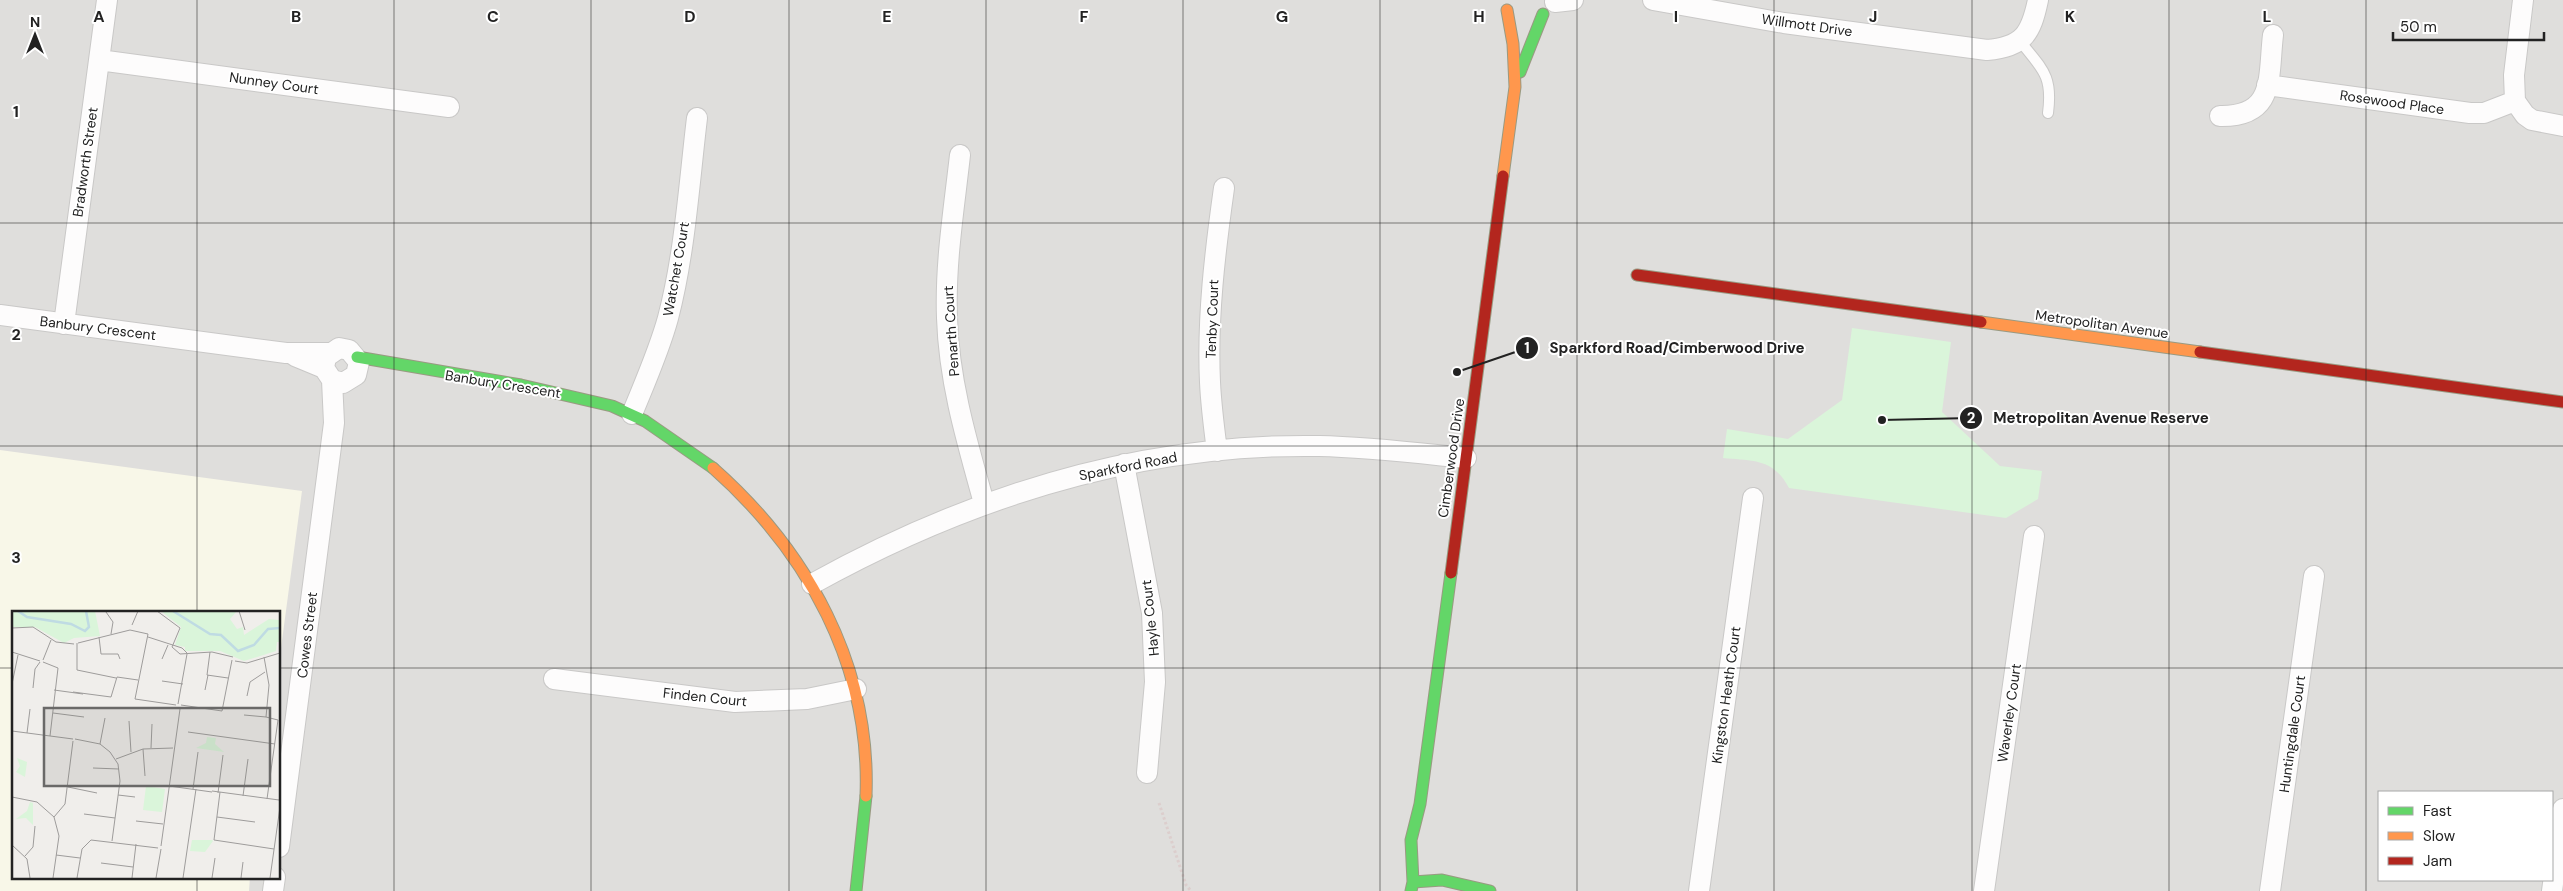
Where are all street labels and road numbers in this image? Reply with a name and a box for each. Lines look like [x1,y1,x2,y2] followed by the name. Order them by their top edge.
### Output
[1760,10,1854,40] street label: Willmott Drive
[228,68,320,98] street label: Nunney Court
[2339,86,2445,118] street label: Rosewood Place
[68,106,102,218] street label: Bradworth Street
[659,220,693,318] street label: Watchet Court
[1202,279,1222,359] street label: Tenby Court
[939,285,963,377] street label: Penarth Court
[2034,306,2170,342] street label: Metropolitan Avenue
[39,312,157,344] street label: Banbury Crescent
[444,366,562,402] street label: Banbury Crescent
[1434,397,1468,519] street label: Cimberwood Drive
[1077,448,1179,484] street label: Sparkford Road
[1137,579,1163,657] street label: Hayle Court
[293,591,321,679] street label: Cowes Street
[1707,625,1745,765] street label: Kingston Heath Court
[1993,662,2025,764] street label: Waverley Court
[2275,674,2309,794] street label: Huntingdale Court
[662,684,748,710] street label: Finden Court

